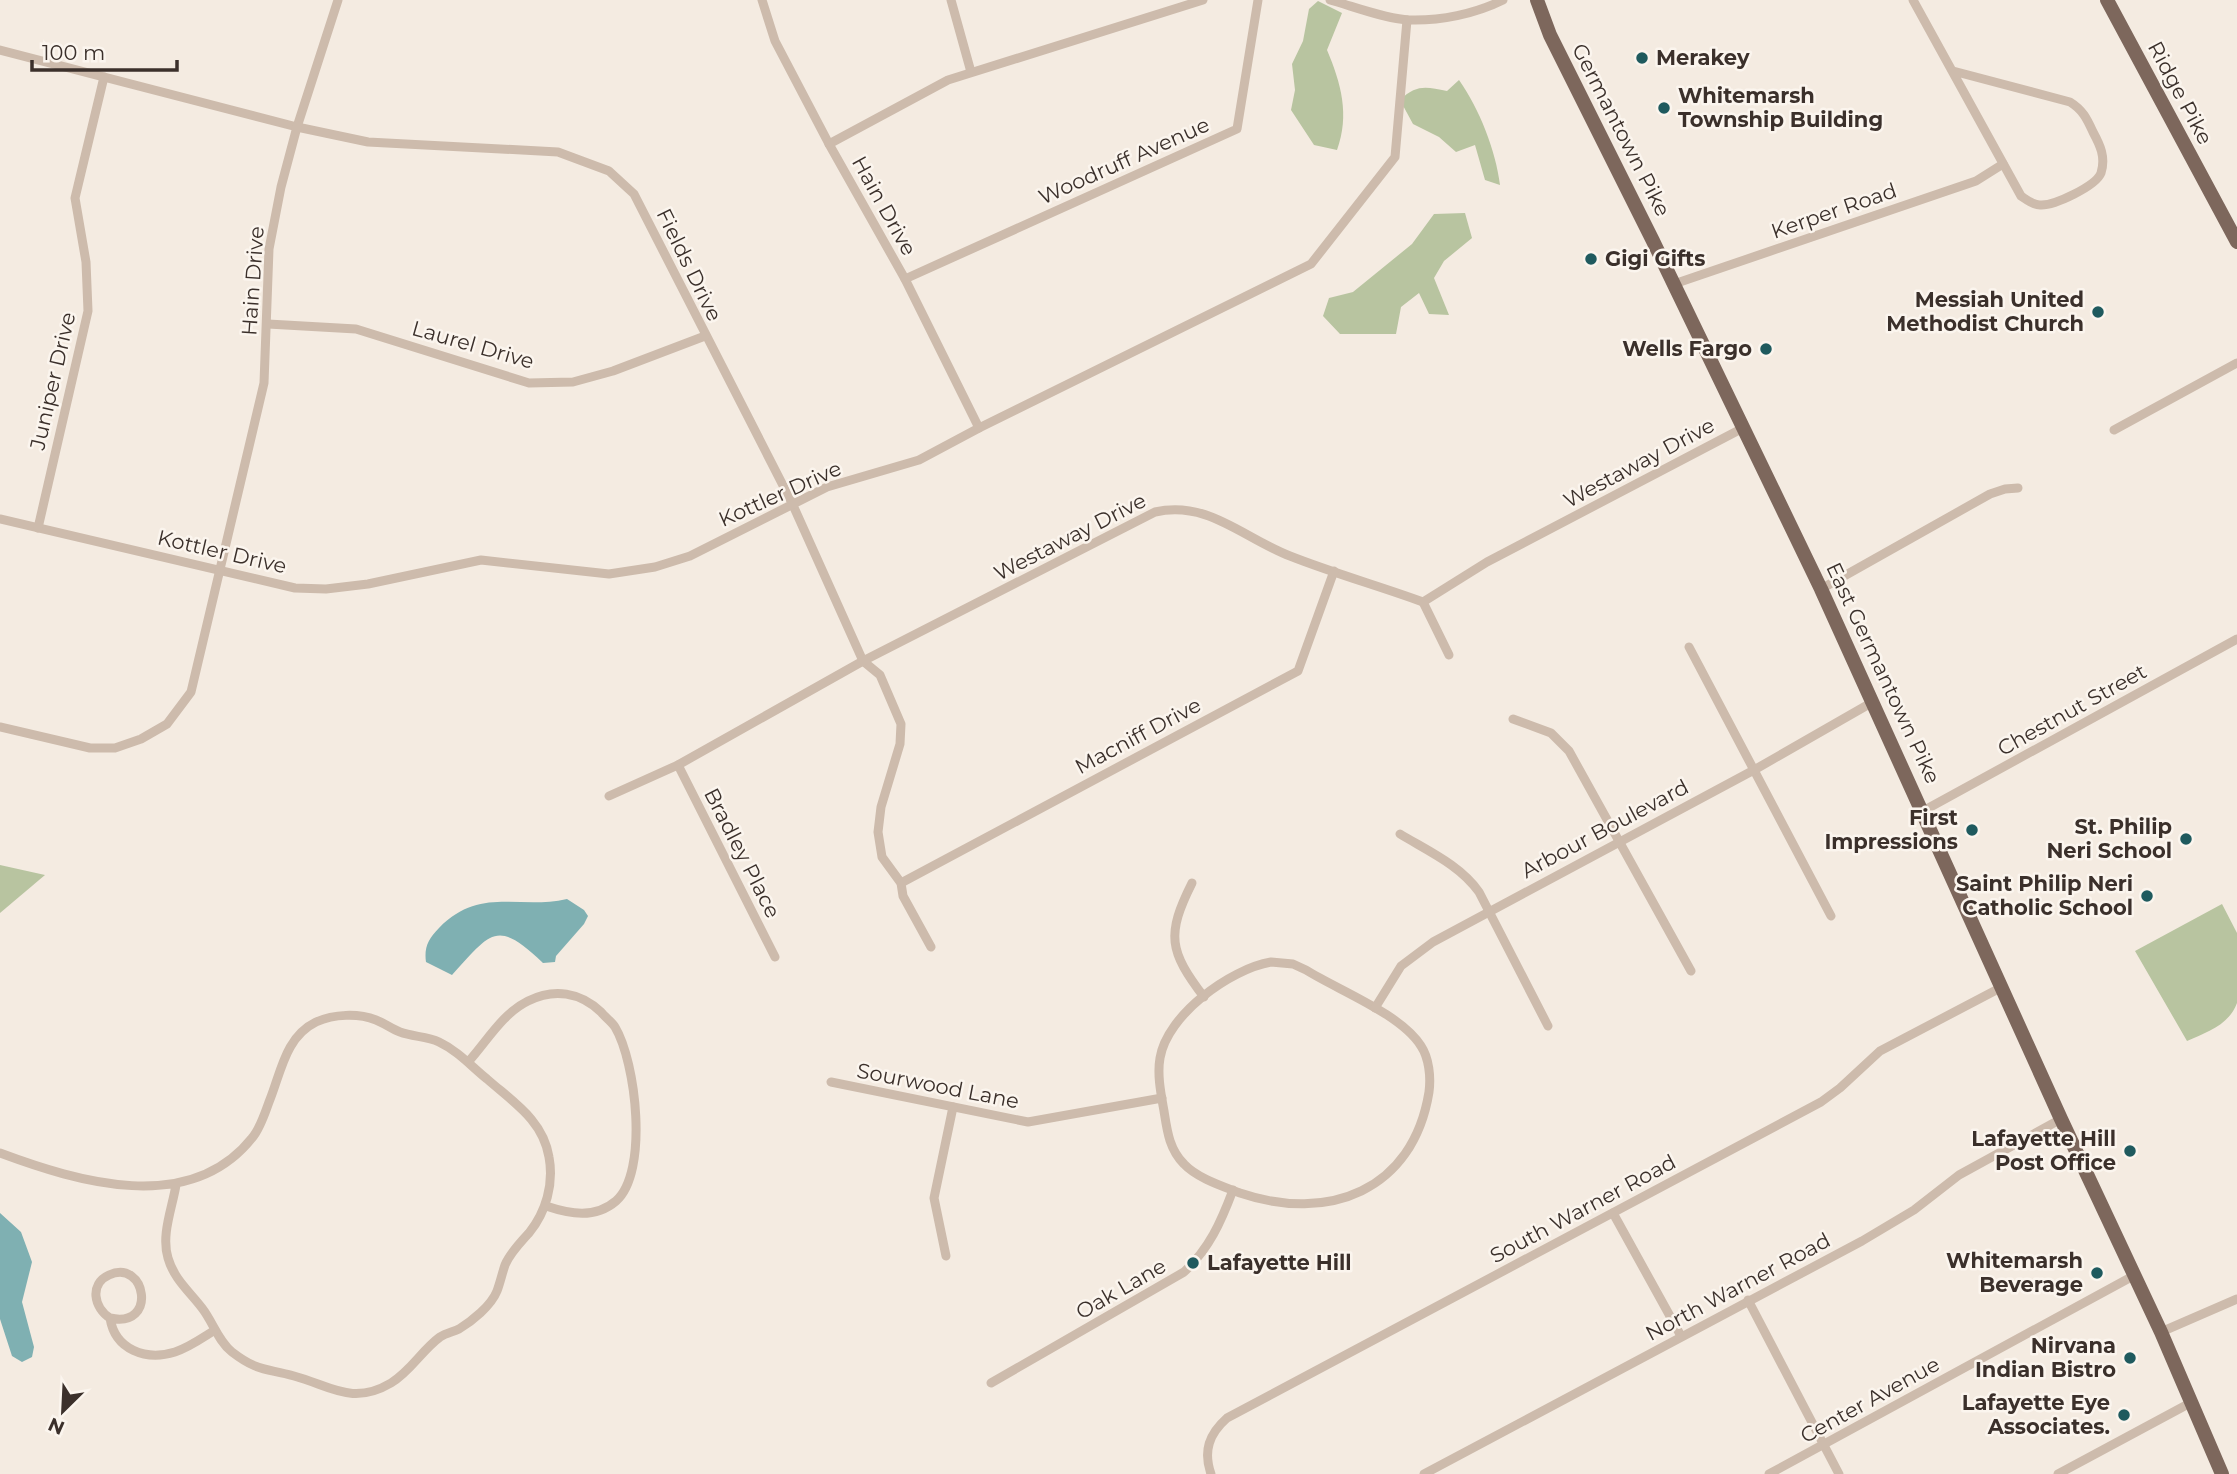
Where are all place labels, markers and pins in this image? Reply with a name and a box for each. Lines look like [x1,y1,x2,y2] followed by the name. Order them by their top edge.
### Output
[1656,45,1750,70] place label: Merakey
[1634,50,1650,66] marker: Merakey
[1678,83,1883,132] place label: Whitemarsh Township Building
[1656,100,1672,116] marker: Whitemarsh Township Building
[1605,246,1705,271] place label: Gigi Gifts
[1583,251,1599,267] marker: Gigi Gifts
[1886,287,2084,336] place label: Messiah United Methodist Church
[2090,304,2106,320] marker: Messiah United Methodist Church
[1622,336,1752,361] place label: Wells Fargo
[1758,341,1774,357] marker: Wells Fargo
[1824,805,1958,854] place label: First Impressions
[2046,814,2172,863] place label: St. Philip Neri School
[1964,822,1980,838] marker: First Impressions
[2178,831,2194,847] marker: St. Philip Neri School
[1956,871,2133,920] place label: Saint Philip Neri Catholic School
[2139,888,2155,904] marker: Saint Philip Neri Catholic School
[1971,1126,2116,1175] place label: Lafayette Hill Post Office
[2122,1143,2138,1159] marker: Lafayette Hill Post Office
[1946,1248,2083,1297] place label: Whitemarsh Beverage
[1207,1250,1352,1275] place label: Lafayette Hill
[1185,1255,1201,1271] marker: Lafayette Hill
[2089,1265,2105,1281] marker: Whitemarsh Beverage
[1975,1333,2116,1382] place label: Nirvana Indian Bistro
[2122,1350,2138,1366] marker: Nirvana Indian Bistro
[1962,1390,2110,1439] place label: Lafayette Eye Associates.
[2116,1407,2132,1423] marker: Lafayette Eye Associates.

